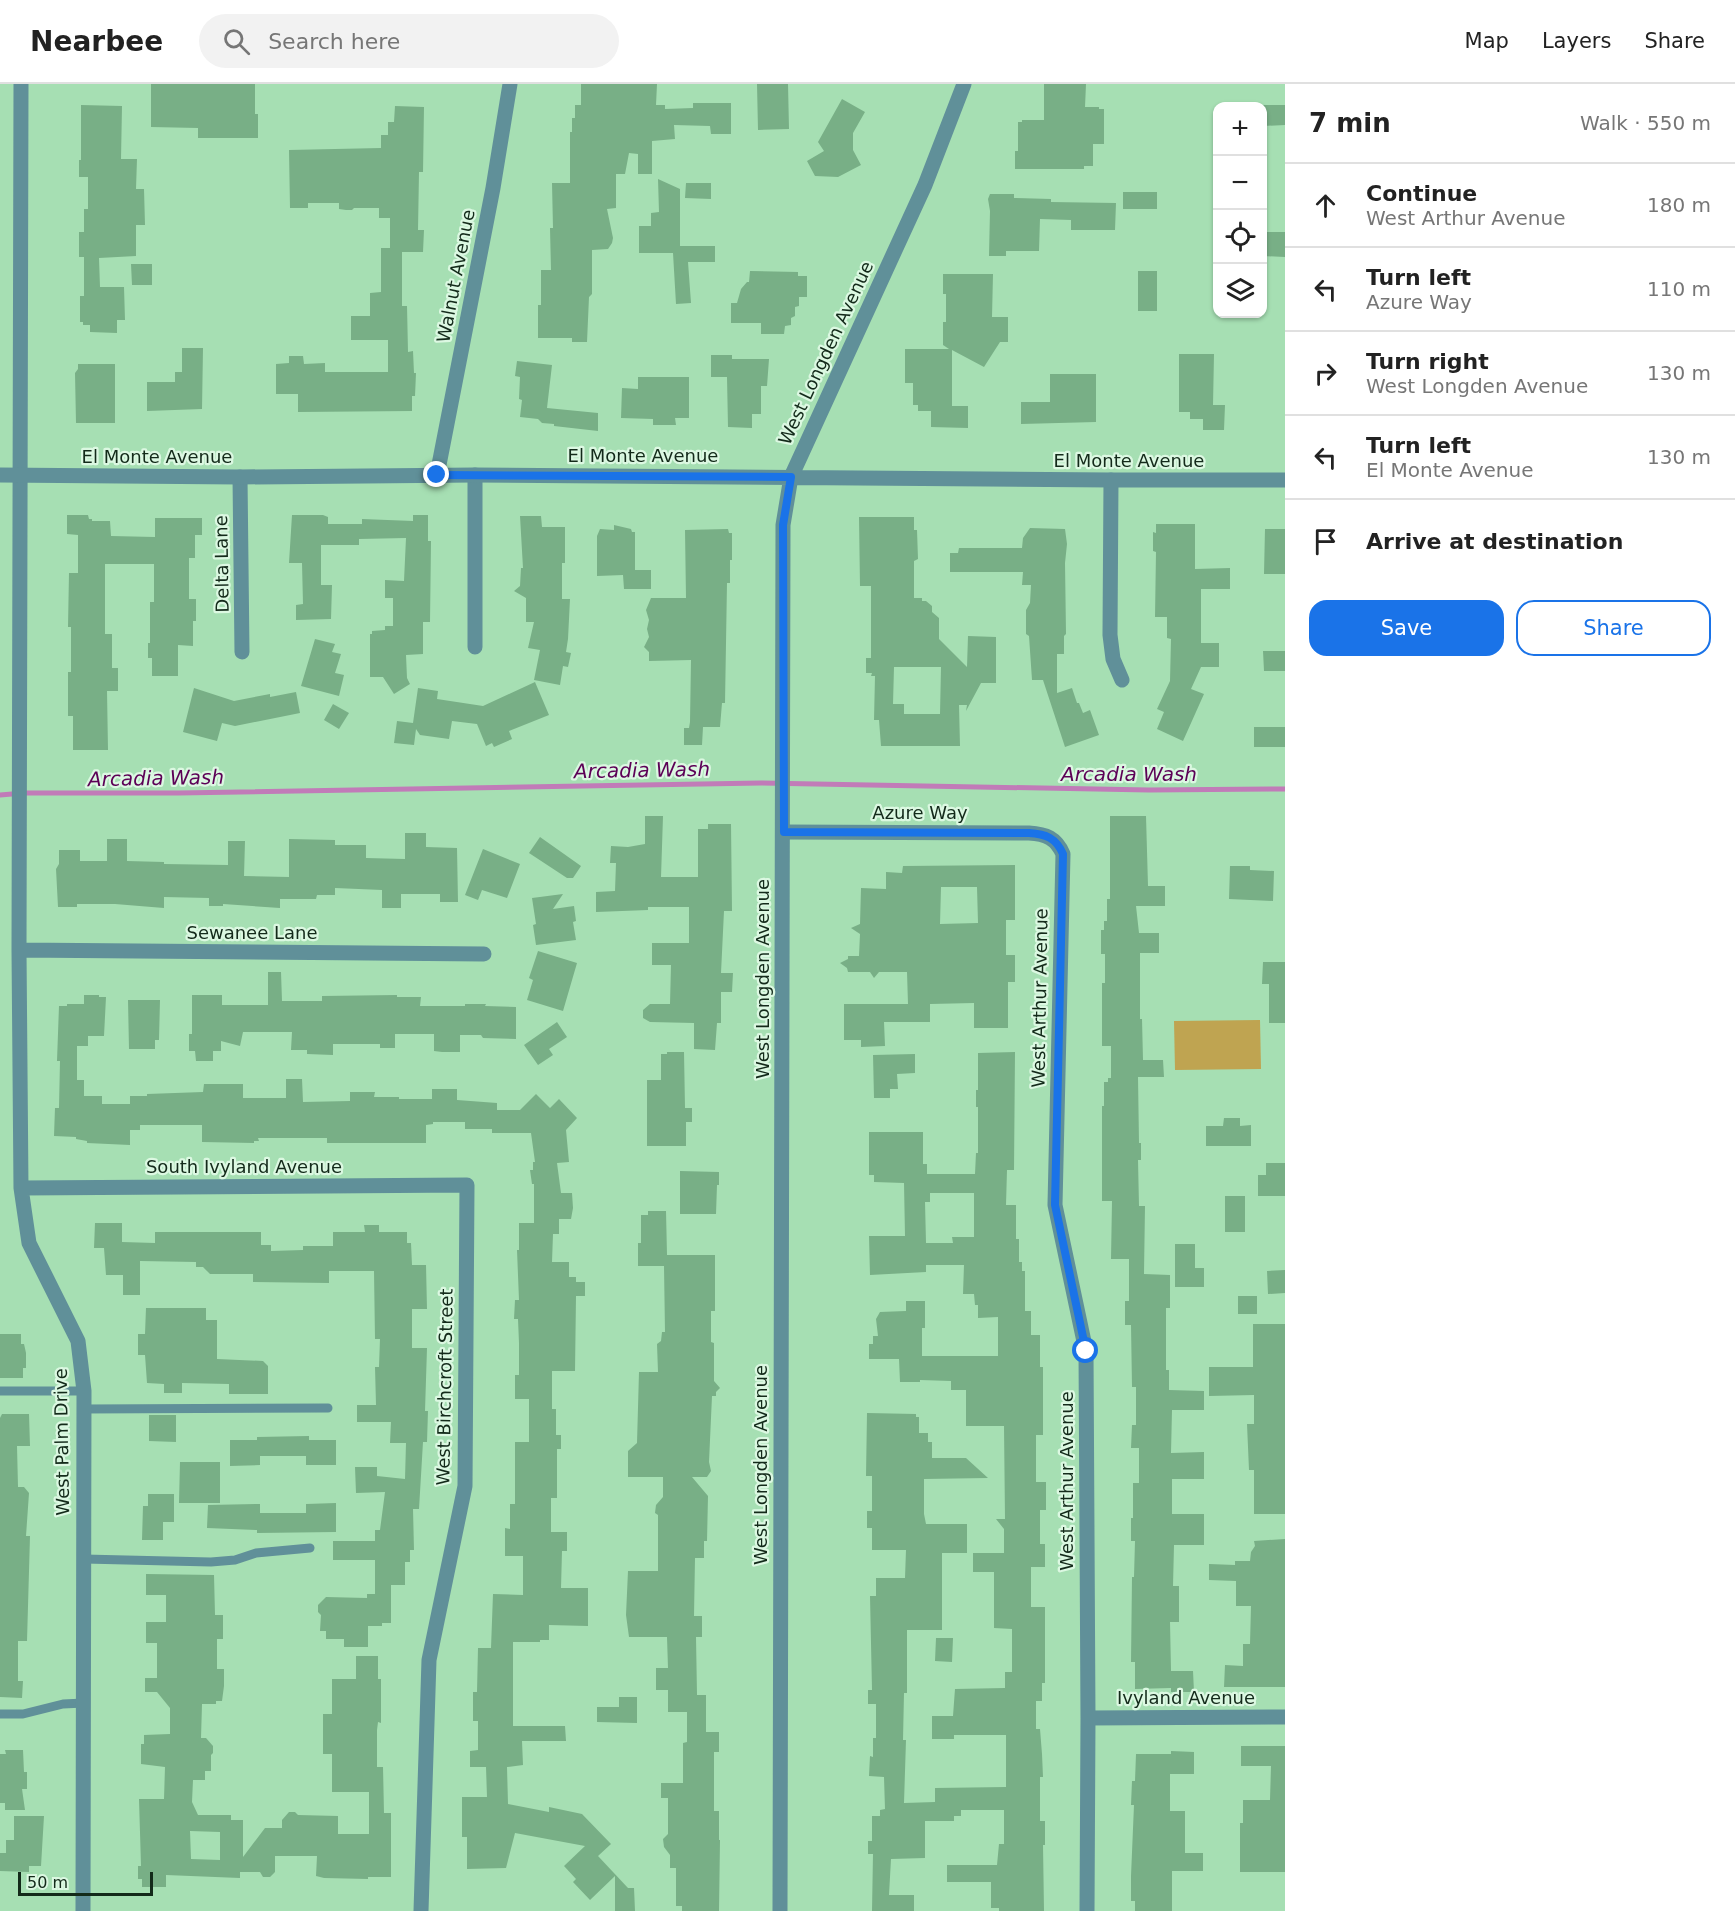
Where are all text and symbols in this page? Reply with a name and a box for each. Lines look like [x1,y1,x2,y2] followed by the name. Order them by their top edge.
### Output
[199,14,619,68] search box
[30,25,163,58] text: Nearbee
[220,25,253,58] icon: search
[268,29,400,54] text: Search here
[1465,29,1509,53] text: Map
[1542,29,1611,53] text: Layers
[1644,29,1705,53] text: Share
[1213,102,1267,318] map controls
[1213,102,1267,156] button: +
[1309,108,1391,138] text: 7 min
[1580,111,1711,135] text: Walk · 550 m
[1213,156,1267,210] button: −
[1366,181,1477,206] text: Continue
[1309,189,1342,222] icon: ahead
[1647,193,1711,217] text: 180 m
[1366,206,1566,230] text: West Arthur Avenue
[432,208,479,344] street label: Walnut Avenue
[1213,210,1267,264] button: locate
[774,258,877,448] street label: West Longden Avenue
[1213,264,1267,318] button: layers
[1366,265,1471,290] text: Turn left
[1309,273,1342,306] icon: left
[1647,277,1711,301] text: 110 m
[1366,290,1472,314] text: Azure Way
[1366,349,1489,374] text: Turn right
[1309,357,1342,390] icon: right
[1647,361,1711,385] text: 130 m
[1366,374,1588,398] text: West Longden Avenue
[1366,433,1471,458] text: Turn left
[1309,441,1342,474] icon: left
[568,445,718,466] street label: El Monte Avenue
[1647,445,1711,469] text: 130 m
[82,446,232,467] street label: El Monte Avenue
[1054,450,1204,471] street label: El Monte Avenue
[1366,458,1534,482] text: El Monte Avenue
[423,461,449,487] route end
[210,515,233,613] street label: Delta Lane
[1309,525,1342,558] icon: arrive
[1366,529,1623,554] text: Arrive at destination
[1309,600,1504,656] button: Save
[1516,600,1711,656] button: Share
[572,757,710,783] water label: Arcadia Wash
[1059,762,1197,786] water label: Arcadia Wash
[86,765,224,791] water label: Arcadia Wash
[872,802,968,823] street label: Azure Way
[752,879,773,1079] street label: West Longden Avenue
[1027,908,1052,1088] street label: West Arthur Avenue
[186,922,318,943] street label: Sewanee Lane
[146,1156,342,1177] street label: South Ivyland Avenue
[432,1288,457,1486] street label: West Birchcroft Street
[1072,1337,1098,1363] route start
[750,1365,771,1565] street label: West Longden Avenue
[50,1368,73,1516] street label: West Palm Drive
[1056,1391,1077,1571] street label: West Arthur Avenue
[1117,1687,1255,1708] street label: Ivyland Avenue
[18,1869,153,1896] scale bar
[27,1873,68,1892] text: 50 m

